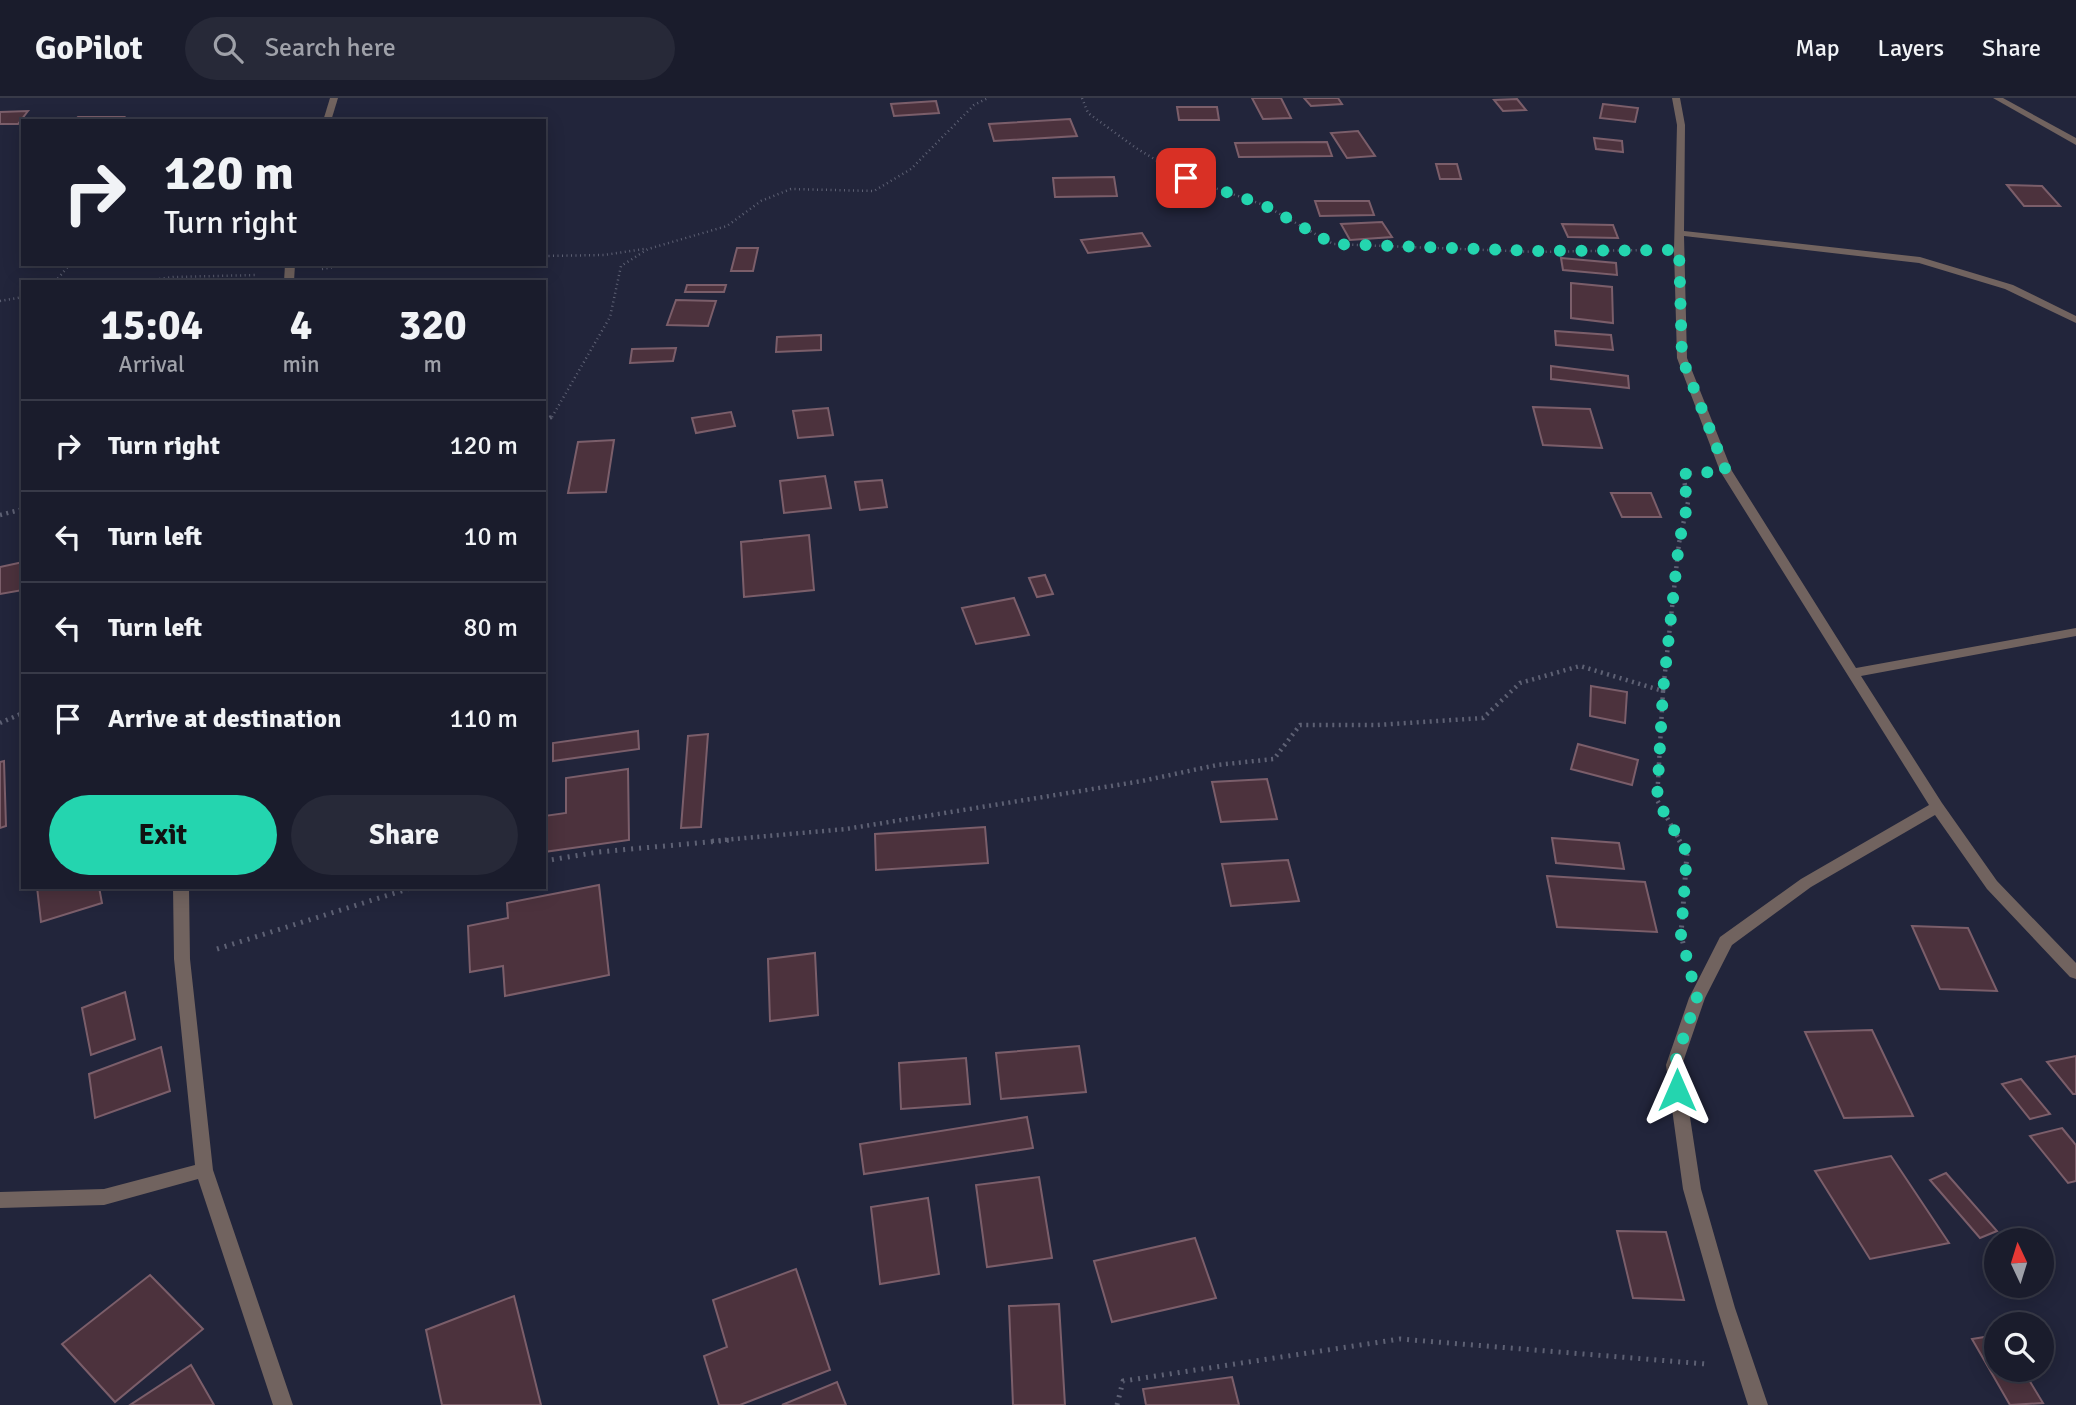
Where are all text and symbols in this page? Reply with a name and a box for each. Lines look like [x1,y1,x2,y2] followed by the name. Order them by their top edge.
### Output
[185,17,675,80] search box
[35,28,143,69] text: GoPilot
[209,29,247,67] icon: search
[265,32,396,64] text: Search here
[1795,33,1840,63] text: Map
[1878,33,1944,63] text: Layers
[1982,33,2041,63] text: Share
[164,143,294,203] text: 120 m
[49,147,140,238] icon: right
[1156,148,1216,208] pin
[1167,159,1205,197] icon: arrive
[164,203,297,242] text: Turn right
[100,300,203,351] text: 15:04
[290,300,312,351] text: 4
[399,300,467,351] text: 320
[119,350,185,379] text: Arrival
[282,350,320,379] text: min
[424,350,442,379] text: m
[49,427,87,465] icon: right
[108,430,220,462] text: Turn right
[449,430,518,462] text: 120 m
[49,518,87,556] icon: left
[108,521,202,553] text: Turn left
[463,521,518,553] text: 10 m
[49,609,87,647] icon: left
[108,612,202,644] text: Turn left
[463,612,518,644] text: 80 m
[49,700,87,738] icon: arrive
[108,703,341,735] text: Arrive at destination
[449,703,518,735] text: 110 m
[49,795,277,875] button: Exit
[291,795,518,875] button: Share
[1640,1053,1714,1127] position arrow
[1984,1228,2054,1298] north arrow
[1984,1228,2054,1382] map controls
[1984,1312,2054,1382] button: search

